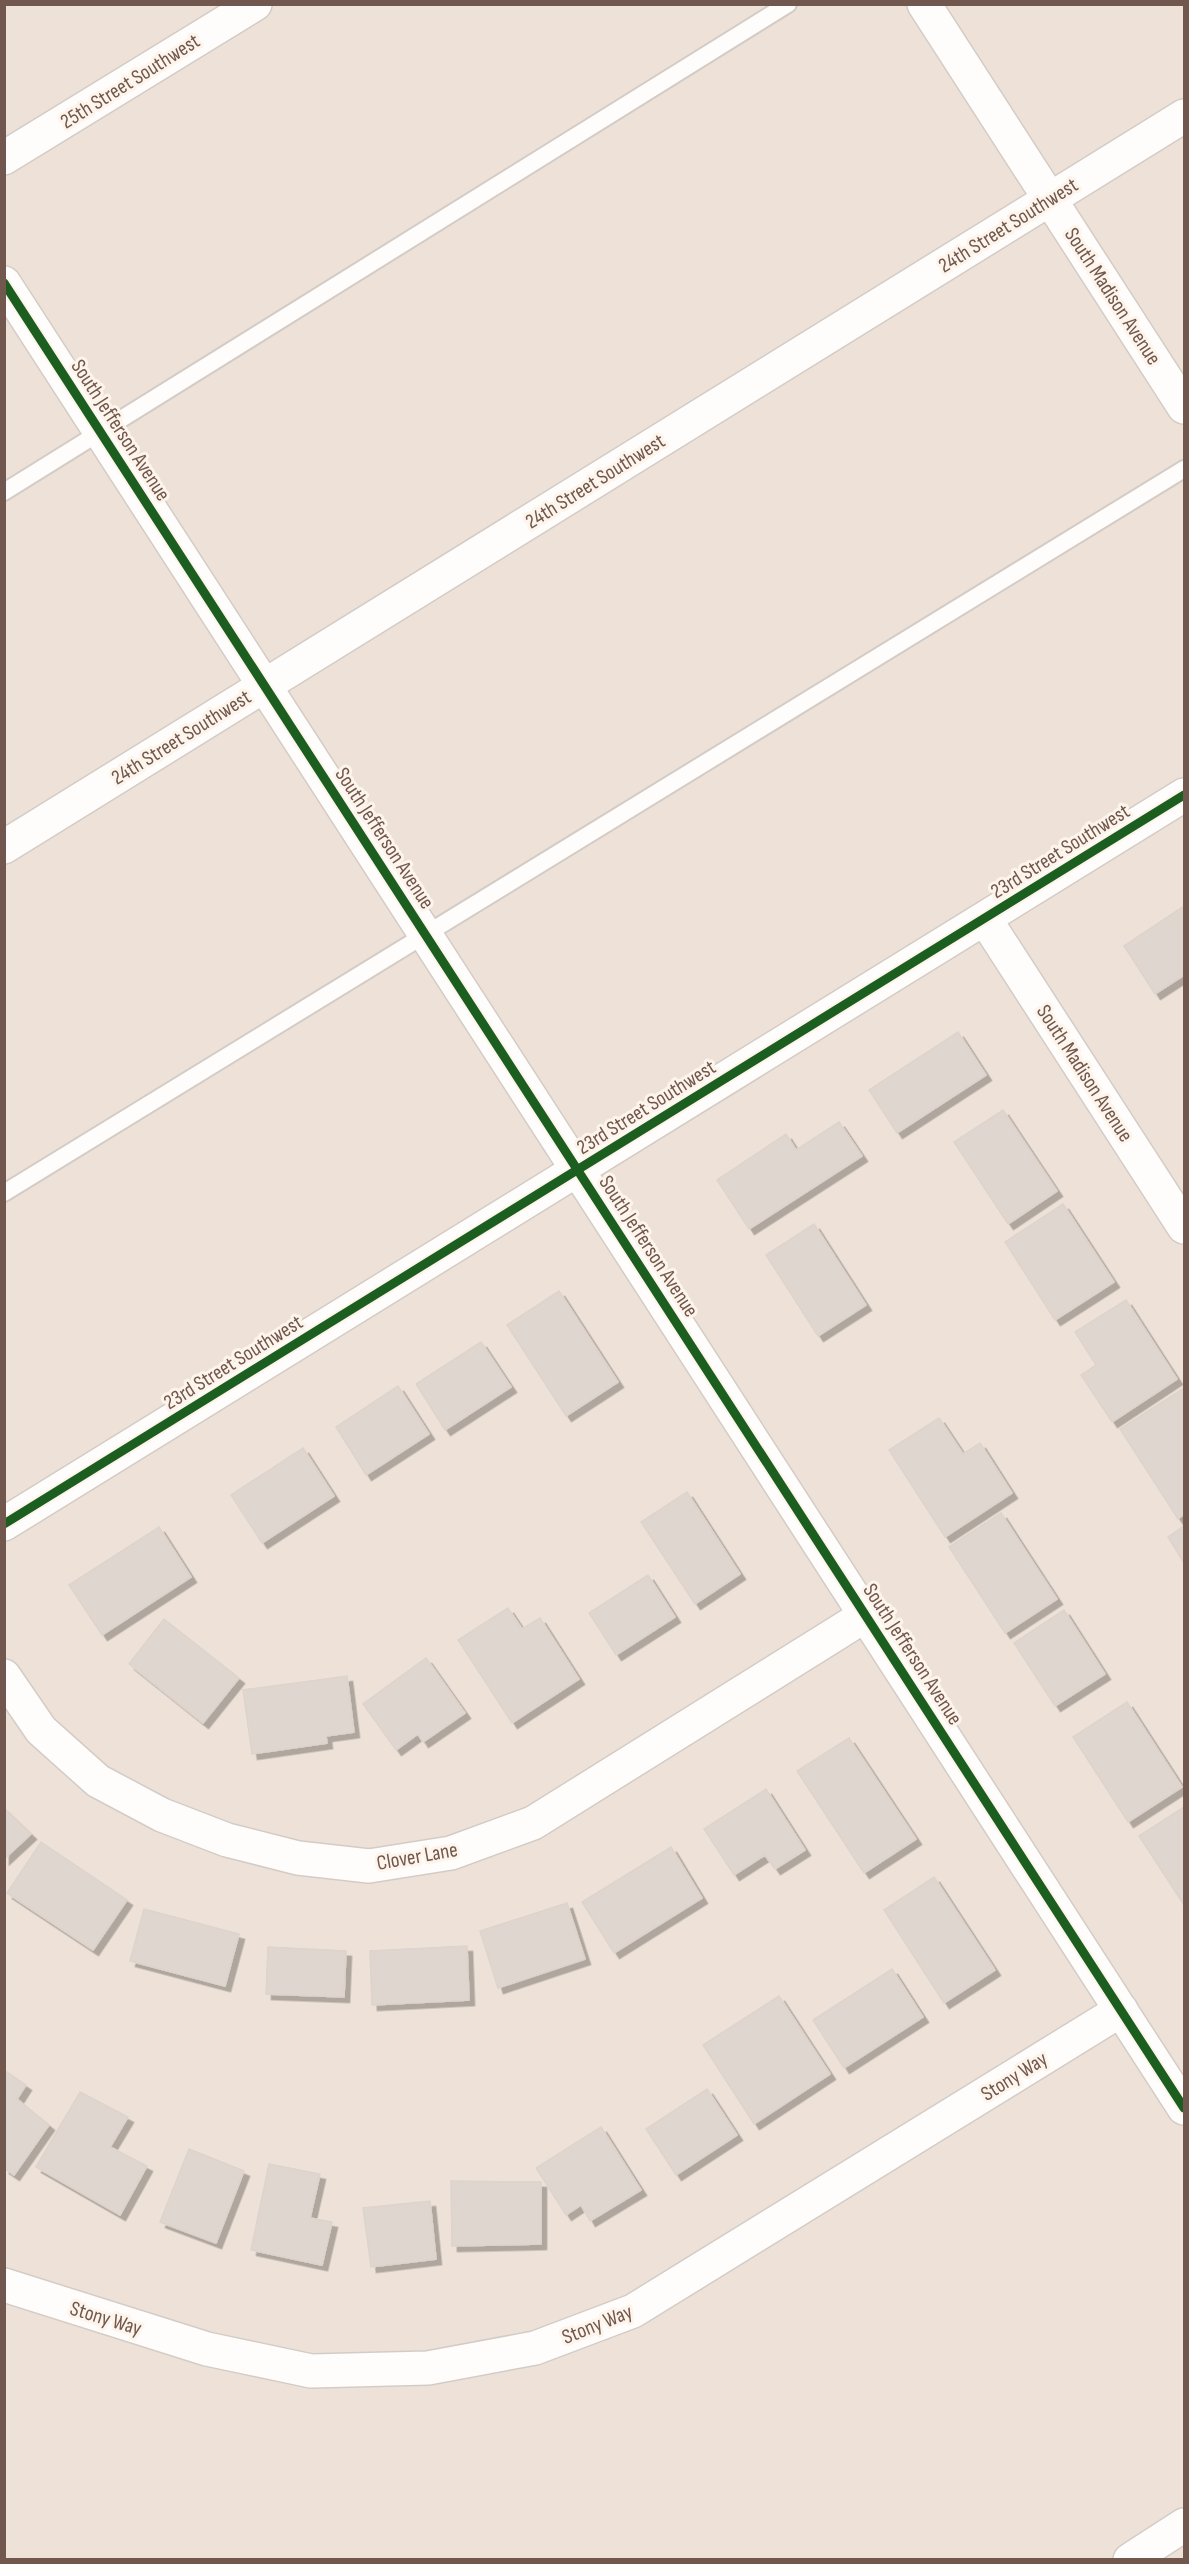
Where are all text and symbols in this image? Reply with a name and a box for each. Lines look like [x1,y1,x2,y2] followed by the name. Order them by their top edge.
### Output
[56,29,204,134] street label: 25th Street Southwest
[934,173,1083,278] street label: 24th Street Southwest
[1059,223,1166,369] street label: South Madison Avenue
[66,355,176,506] street label: South Jefferson Avenue
[521,429,670,534] street label: 24th Street Southwest
[107,685,256,790] street label: 24th Street Southwest
[330,763,440,914] street label: South Jefferson Avenue
[986,799,1134,904] street label: 23rd Street Southwest
[1031,1000,1138,1146] street label: South Madison Avenue
[572,1055,720,1160] street label: 23rd Street Southwest
[594,1171,704,1322] street label: South Jefferson Avenue
[159,1310,307,1415] street label: 23rd Street Southwest
[858,1579,968,1730] street label: South Jefferson Avenue
[375,1837,459,1876] street label: Clover Lane
[976,2046,1052,2106] street label: Stony Way
[67,2296,145,2341] street label: Stony Way
[558,2299,636,2350] street label: Stony Way

